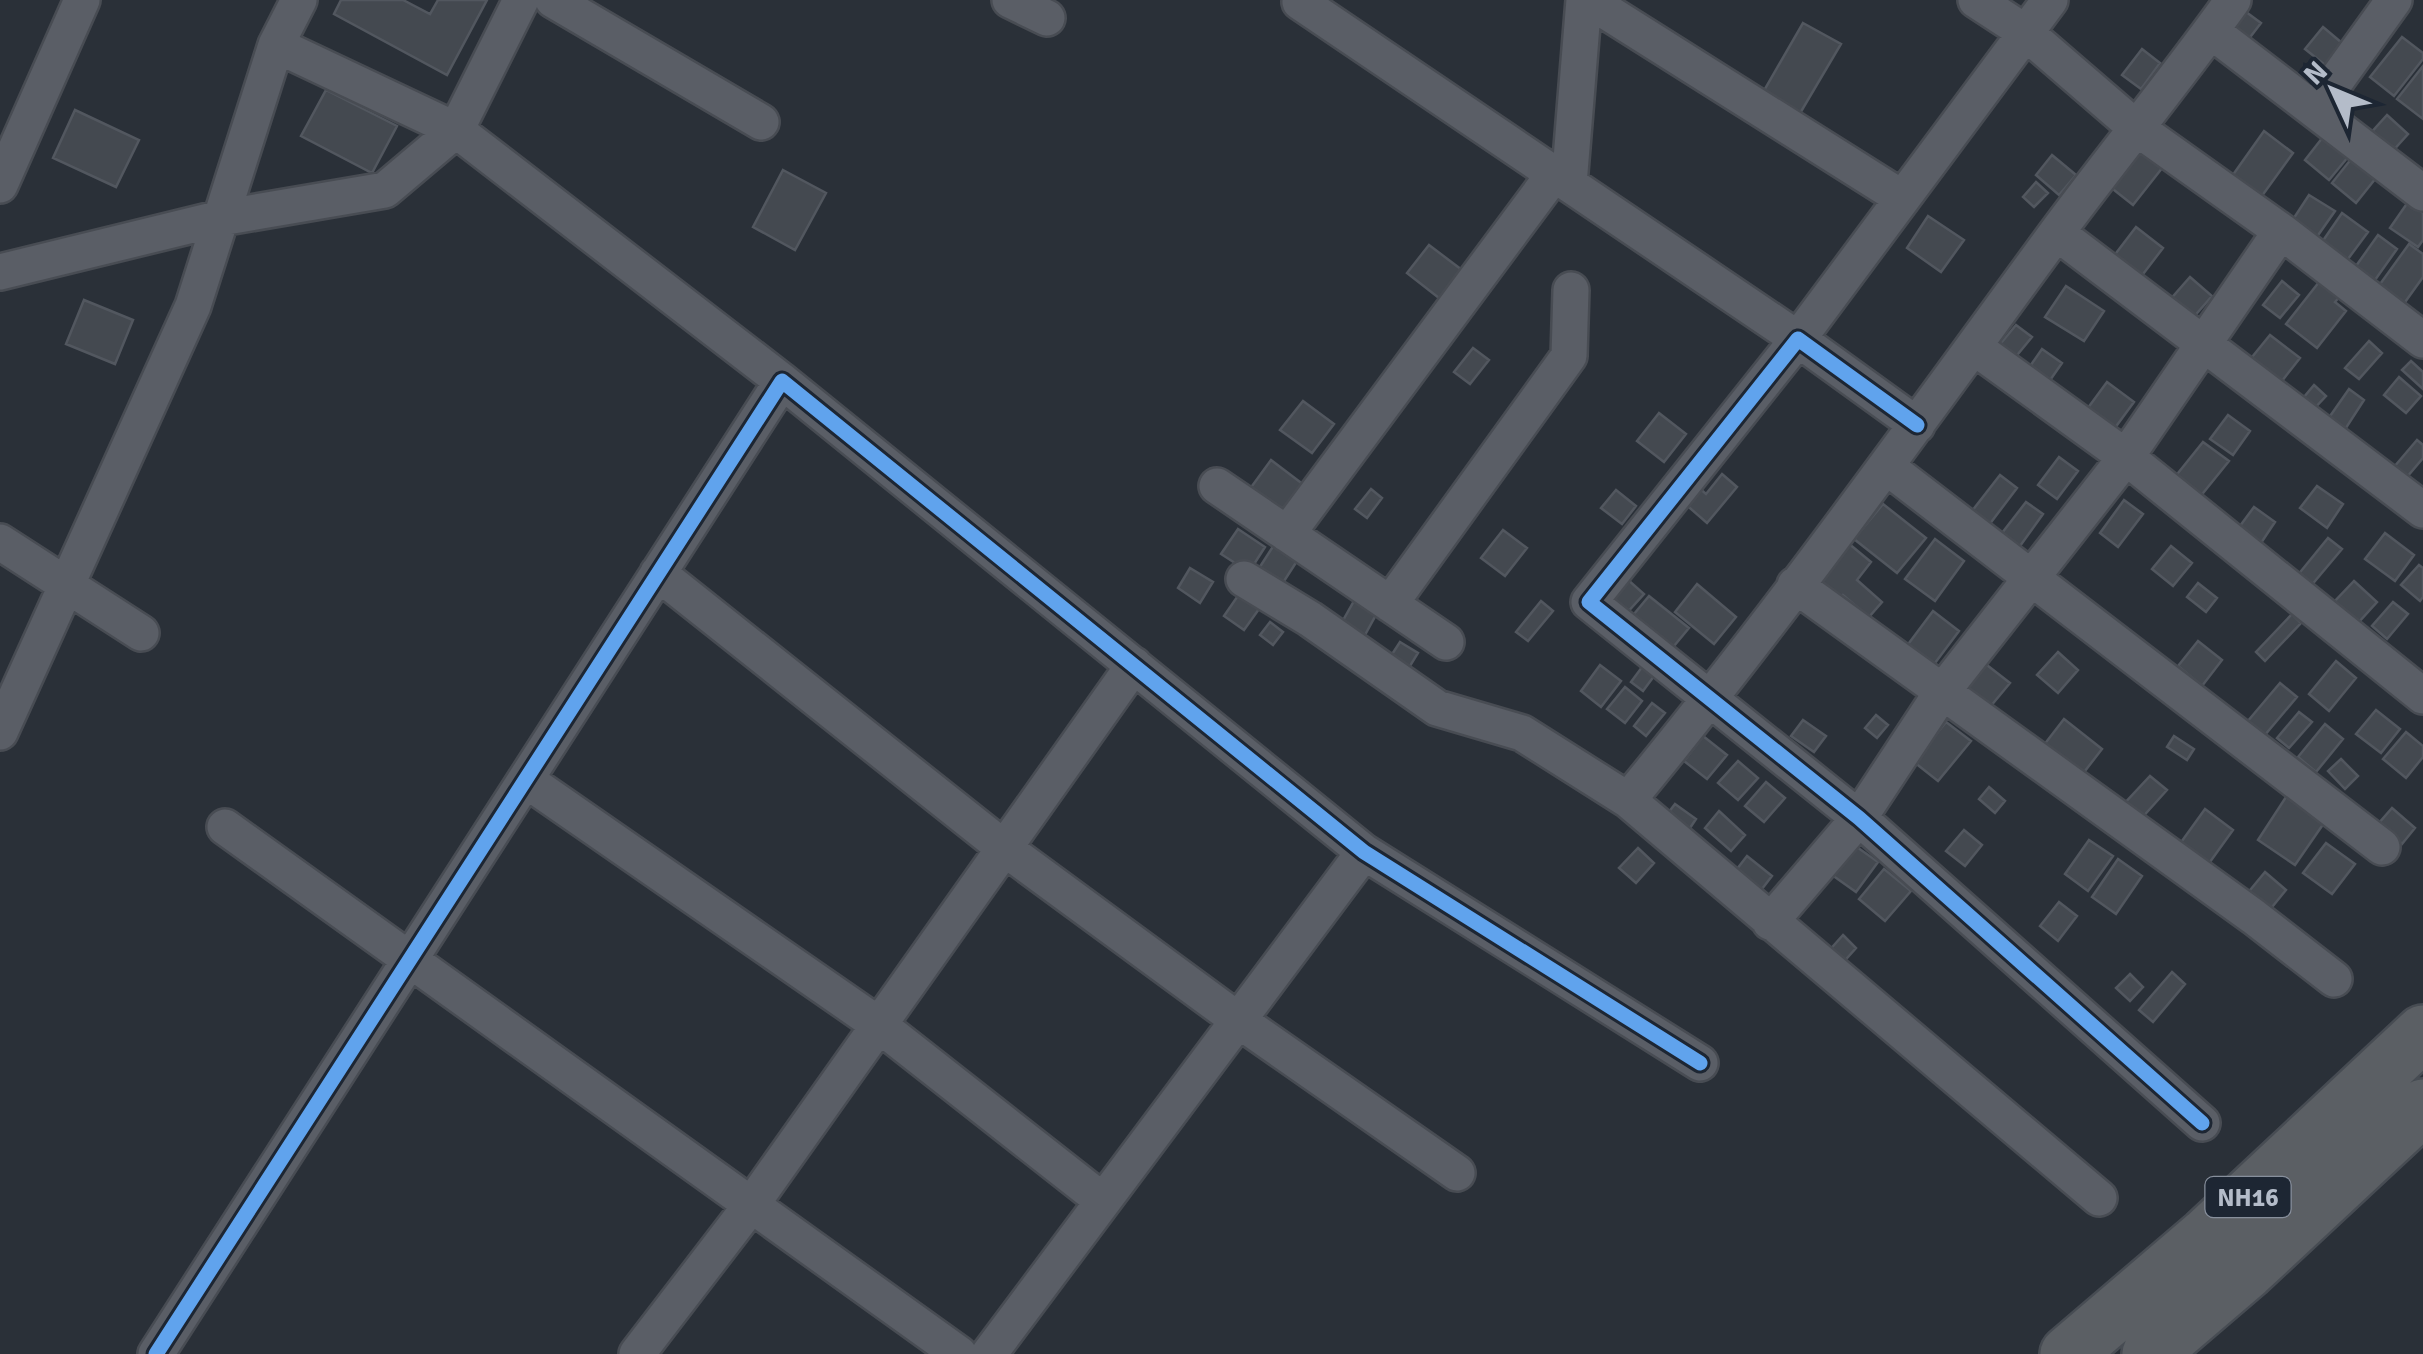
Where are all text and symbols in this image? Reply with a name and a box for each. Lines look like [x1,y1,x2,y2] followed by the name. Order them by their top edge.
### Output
[2283,40,2383,140] north arrow
[2297,55,2335,92] text: N
[2206,1177,2290,1217] road number: NH16

